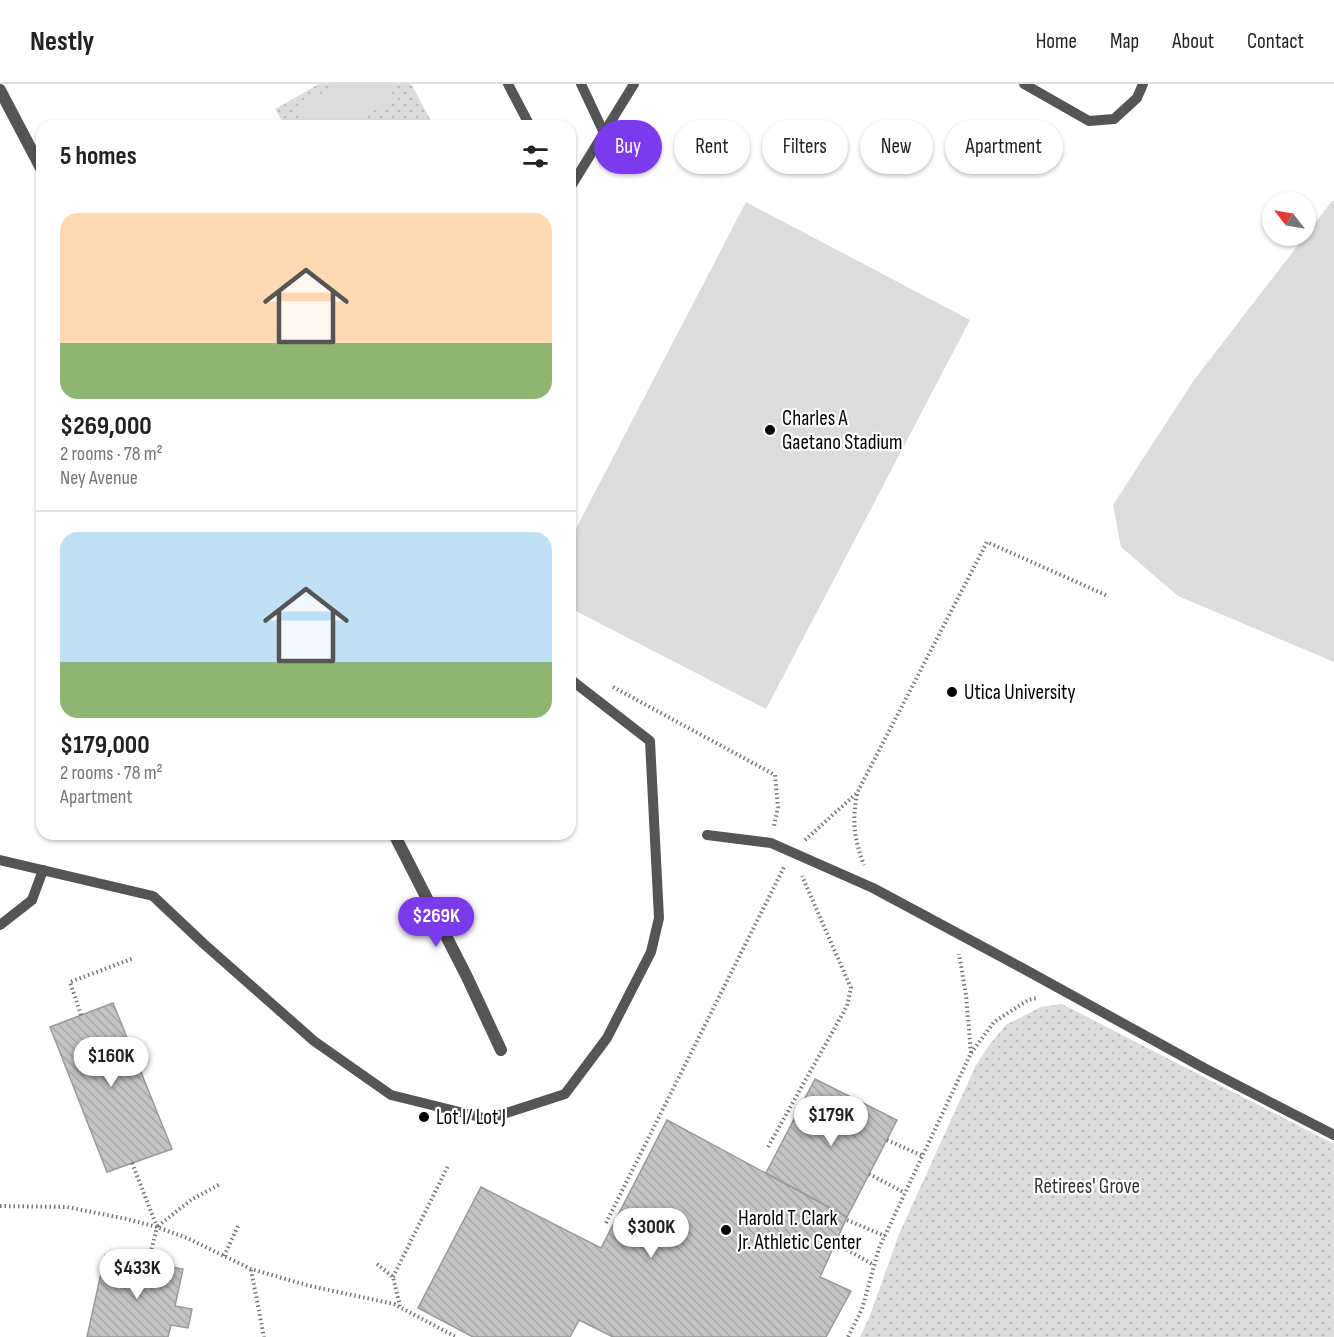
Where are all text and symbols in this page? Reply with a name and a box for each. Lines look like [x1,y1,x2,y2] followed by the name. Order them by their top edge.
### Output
[30,25,94,58] text: Nestly
[1036,29,1077,54] text: Home
[1110,29,1139,54] text: Map
[1172,29,1214,54] text: About
[1247,29,1304,54] text: Contact
[594,120,662,174] chip: Buy
[674,120,750,174] chip: Rent
[762,120,848,174] chip: Filters
[860,120,933,174] chip: New
[945,120,1063,174] chip: Apartment
[519,140,552,173] icon: filters
[60,141,137,172] text: 5 homes
[1262,192,1316,246] north arrow
[1262,192,1316,246] map controls
[252,252,360,360] icon: home
[782,406,903,455] place label: Charles A Gaetano Stadium
[60,411,152,442] text: $269,000
[763,423,777,437] marker: Charles A Gaetano Stadium
[60,442,163,466] text: 2 rooms · 78 m²
[60,466,138,490] text: Ney Avenue
[252,571,360,679] icon: home
[964,680,1076,705] place label: Utica University
[945,685,959,699] marker: Utica University
[60,730,150,761] text: $179,000
[60,761,163,785] text: 2 rooms · 78 m²
[60,785,133,809] text: Apartment
[394,897,478,948] pin: $269K
[412,904,460,928] text: $269K
[69,1037,153,1088] pin: $160K
[88,1044,134,1068] text: $160K
[789,1096,873,1147] pin: $179K
[808,1103,854,1127] text: $179K
[436,1105,506,1130] place label: Lot I/ Lot J
[417,1110,431,1124] marker: Lot I/ Lot J
[1034,1174,1140,1199] park label: Retirees' Grove
[737,1206,861,1255] place label: Harold T. Clark Jr. Athletic Center
[609,1208,693,1259] pin: $300K
[627,1215,675,1239] text: $300K
[719,1223,733,1237] marker: Harold T. Clark Jr. Athletic Center
[95,1249,179,1300] pin: $433K
[113,1256,161,1280] text: $433K

